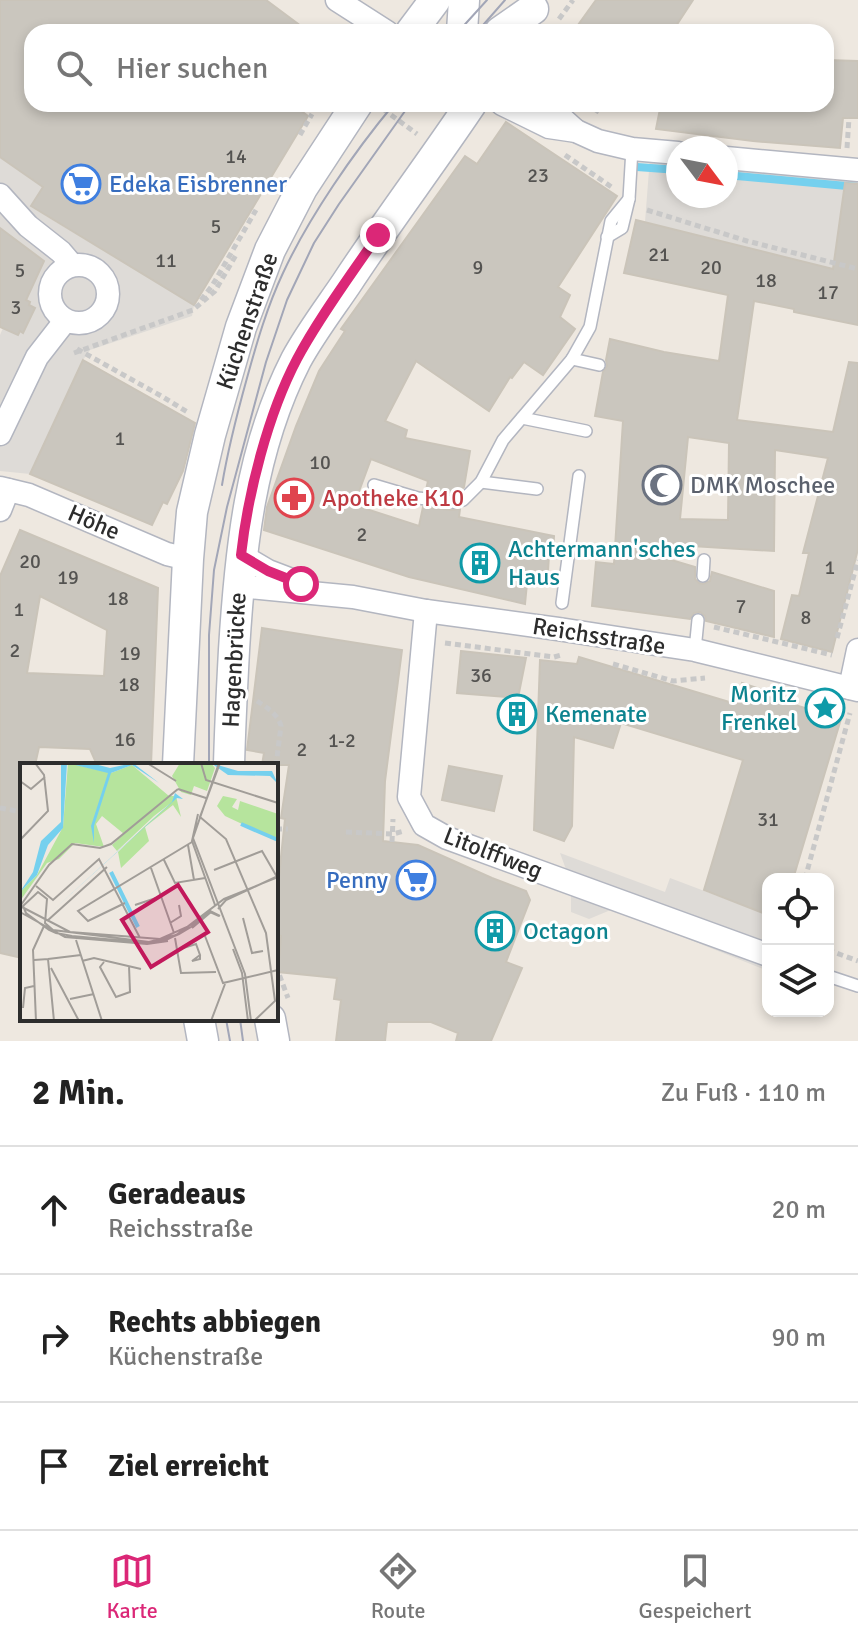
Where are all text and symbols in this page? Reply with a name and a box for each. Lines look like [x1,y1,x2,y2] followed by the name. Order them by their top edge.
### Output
[24,24,834,112] search box
[52,46,96,90] icon: search
[116,50,268,87] text: Hier suchen
[666,136,738,208] north arrow
[225,144,247,169] house number: 14
[60,163,102,205] supermarket icon: Edeka Eisbrenner
[527,163,549,188] house number: 23
[109,169,287,199] place label: Edeka Eisbrenner
[211,214,221,239] house number: 5
[360,217,396,253] route end
[648,242,670,267] house number: 21
[155,248,177,273] house number: 11
[210,248,284,394] street label: Küchenstraße
[473,255,483,280] house number: 9
[700,255,722,280] house number: 20
[15,258,25,283] house number: 5
[755,268,777,293] house number: 18
[817,280,839,305] house number: 17
[11,295,21,320] house number: 3
[115,426,125,451] house number: 1
[309,450,331,475] house number: 10
[641,464,683,506] mosque icon: DMK Moschee
[690,470,835,500] place label: DMK Moschee
[273,477,315,519] pharmacy icon: Apotheke K10
[322,483,464,513] place label: Apotheke K10
[63,498,125,546] street label: Höhe
[357,522,367,547] house number: 2
[508,534,696,592] place label: Achtermann'sches Haus
[459,542,501,584] building icon: Achtermann'sches Haus
[19,549,41,574] house number: 20
[825,555,835,580] house number: 1
[57,565,79,590] house number: 19
[283,566,319,602] route start
[107,586,129,611] house number: 18
[215,592,253,728] street label: Hagenbrücke
[736,594,746,619] house number: 7
[14,597,24,622] house number: 1
[801,605,811,630] house number: 8
[530,611,668,661] street label: Reichsstraße
[10,638,20,663] house number: 2
[119,641,141,666] house number: 19
[470,663,492,688] house number: 36
[118,672,140,697] house number: 18
[721,679,797,737] place label: Moritz Frenkel
[804,687,846,729] place icon: Moritz Frenkel
[496,693,538,735] building icon: Kemenate
[545,699,647,729] place label: Kemenate
[114,727,136,752] house number: 16
[328,728,356,753] house number: 1-2
[297,737,307,762] house number: 2
[20,763,278,1021] inset map
[757,807,779,832] house number: 31
[439,820,547,886] street label: Litolffweg
[395,859,437,901] supermarket icon: Penny
[326,865,388,895] place label: Penny
[762,873,834,1017] map controls
[762,873,834,945] button: locate
[474,910,516,952] building icon: Octagon
[523,916,609,946] place label: Octagon
[762,945,834,1017] button: layers
[32,1072,125,1114] text: 2 Min.
[661,1077,826,1109] text: Zu Fuß · 110 m
[108,1176,246,1213] text: Geradeaus
[32,1188,76,1232] icon: ahead
[771,1194,826,1226] text: 20 m
[108,1213,253,1245] text: Reichsstraße
[108,1304,321,1341] text: Rechts abbiegen
[32,1316,76,1360] icon: right
[771,1322,826,1354] text: 90 m
[108,1341,263,1373] text: Küchenstraße
[32,1444,76,1488] icon: arrive
[108,1448,269,1485] text: Ziel erreicht
[106,1549,158,1624] tab: Karte
[371,1549,426,1624] tab: Route
[639,1549,752,1624] tab: Gespeichert

